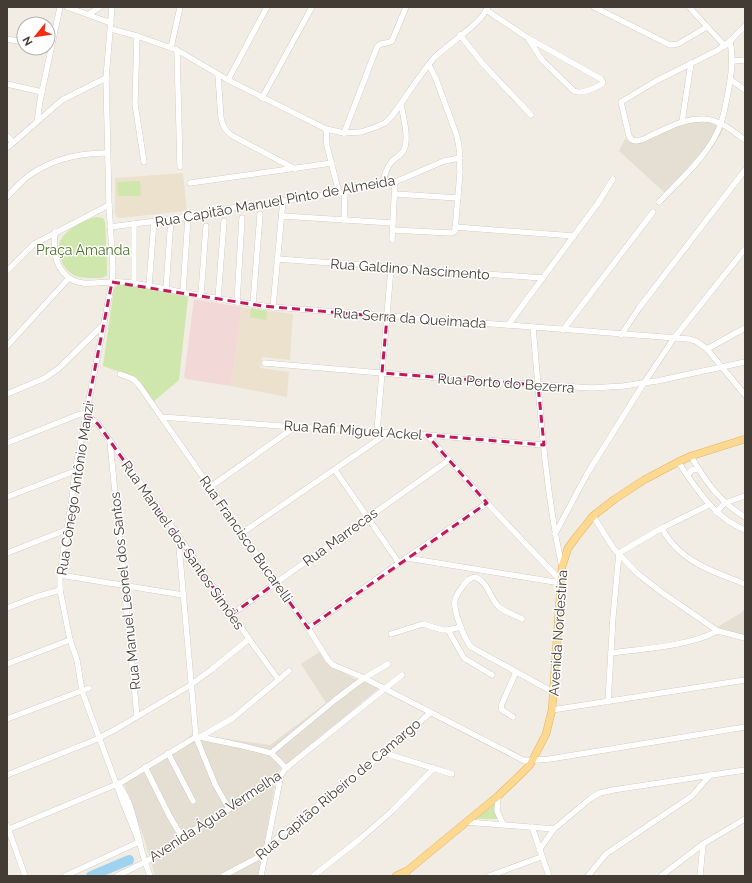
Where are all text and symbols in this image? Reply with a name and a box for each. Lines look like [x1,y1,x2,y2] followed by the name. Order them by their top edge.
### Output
[16,16,56,56] north arrow
[20,34,36,48] text: N
[154,172,396,230] street label: Rua Capitão Manuel Pinto de Almeida
[36,242,130,258] park label: Praça Amanda
[330,255,490,283] street label: Rua Galdino Nascimento
[333,305,487,331] street label: Rua Serra da Queimada
[437,370,575,396] street label: Rua Porto do Bezerra
[53,402,97,576] street label: Rua Cônego Antônio Manzi
[283,417,423,443] street label: Rua Rafi Miguel Ackel
[118,457,248,633] street label: Rua Manuel dos Santos Simões
[196,473,296,605] street label: Rua Francisco Bucarelli
[107,491,143,691] street label: Rua Manuel Leonel dos Santos
[300,504,381,569] street label: Rua Marrecas
[546,569,570,697] street label: Avenida Nordestina
[252,715,424,863] street label: Rua Capitão Ribeiro de Camargo
[145,766,284,865] street label: Avenida Água Vermelha

